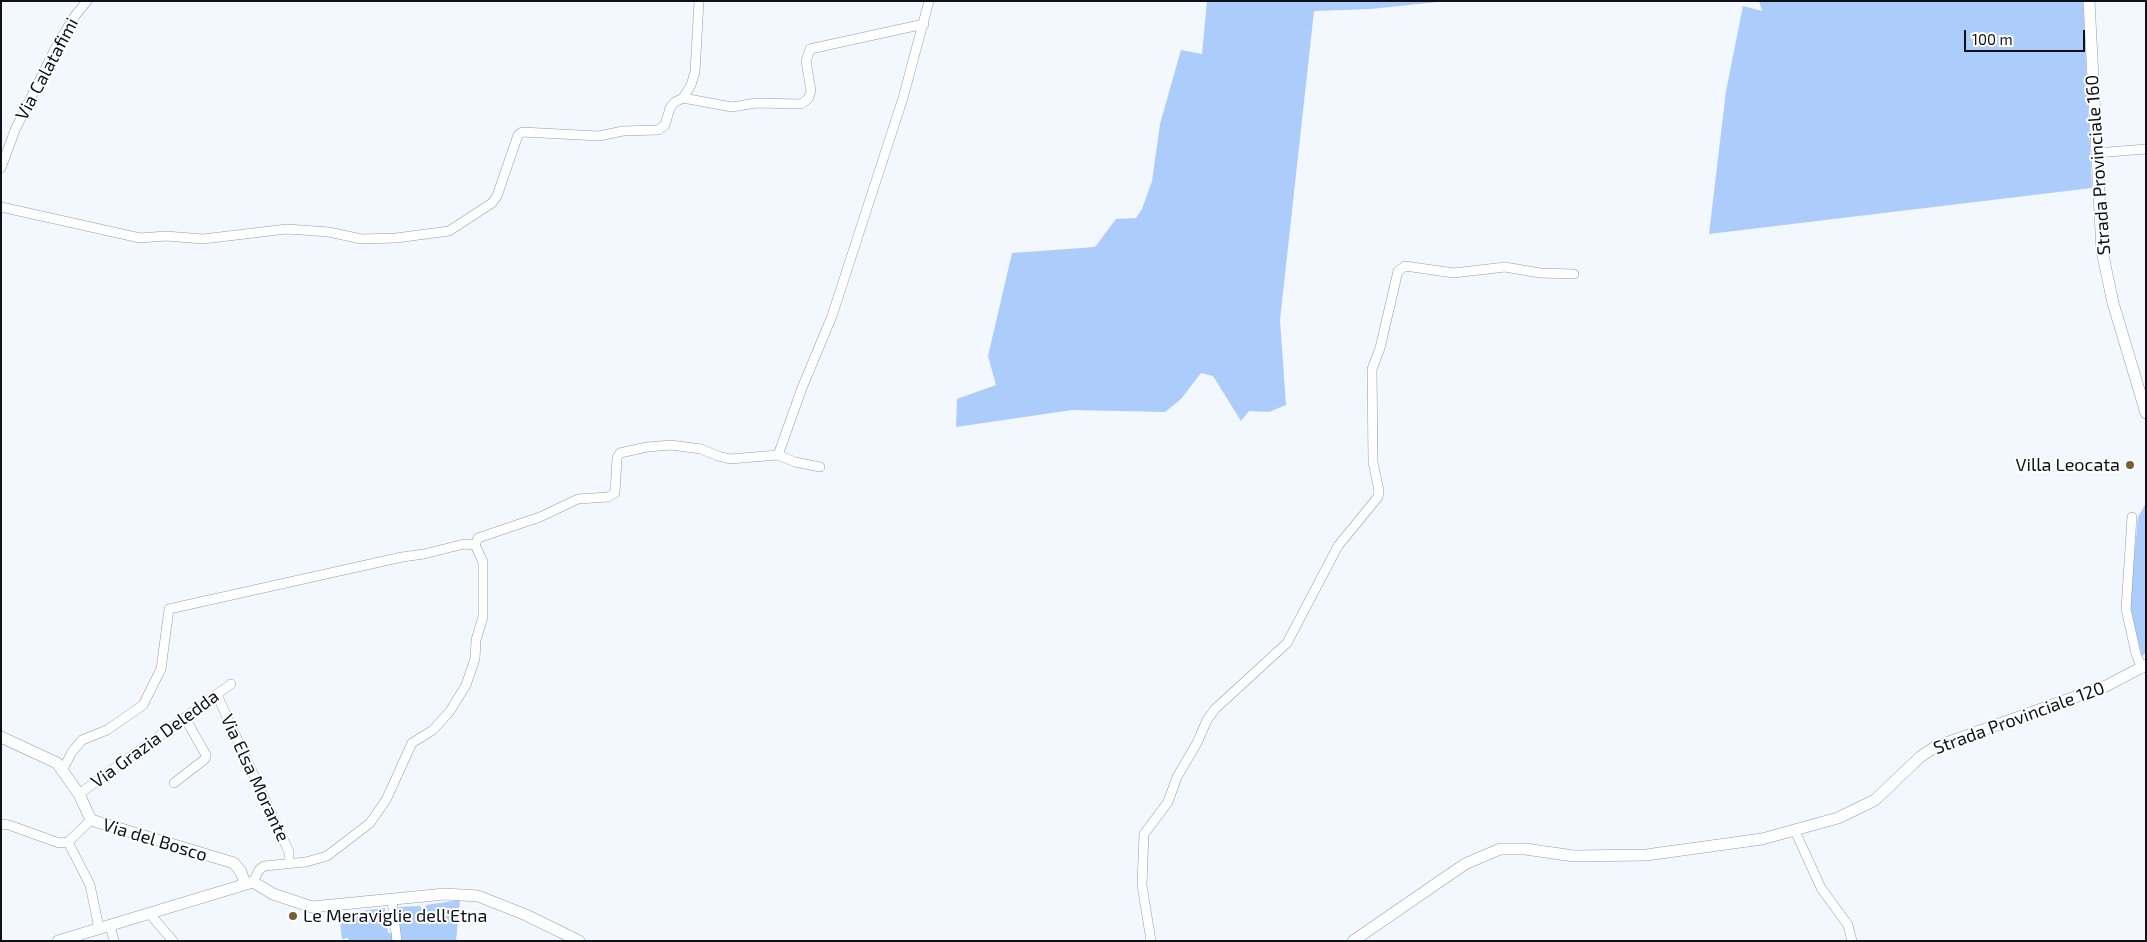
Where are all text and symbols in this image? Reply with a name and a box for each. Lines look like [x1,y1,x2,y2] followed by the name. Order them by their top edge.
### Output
[11,14,83,124] street label: Via Calatafimi
[1967,20,2088,52] scale bar
[1972,30,2013,48] text: 100 m
[2081,74,2115,256] street label: Strada Provinciale 160
[2015,454,2120,476] place label: Villa Leocata
[2124,459,2136,471] marker: Villa Leocata
[1930,677,2108,759] street label: Strada Provinciale 120
[87,685,223,793] street label: Via Grazia Deledda
[216,711,294,845] street label: Via Elsa Morante
[100,814,210,866] street label: Via del Bosco
[303,905,487,927] place label: Le Meraviglie dell'Etna
[287,910,299,922] marker: Le Meraviglie dell'Etna

